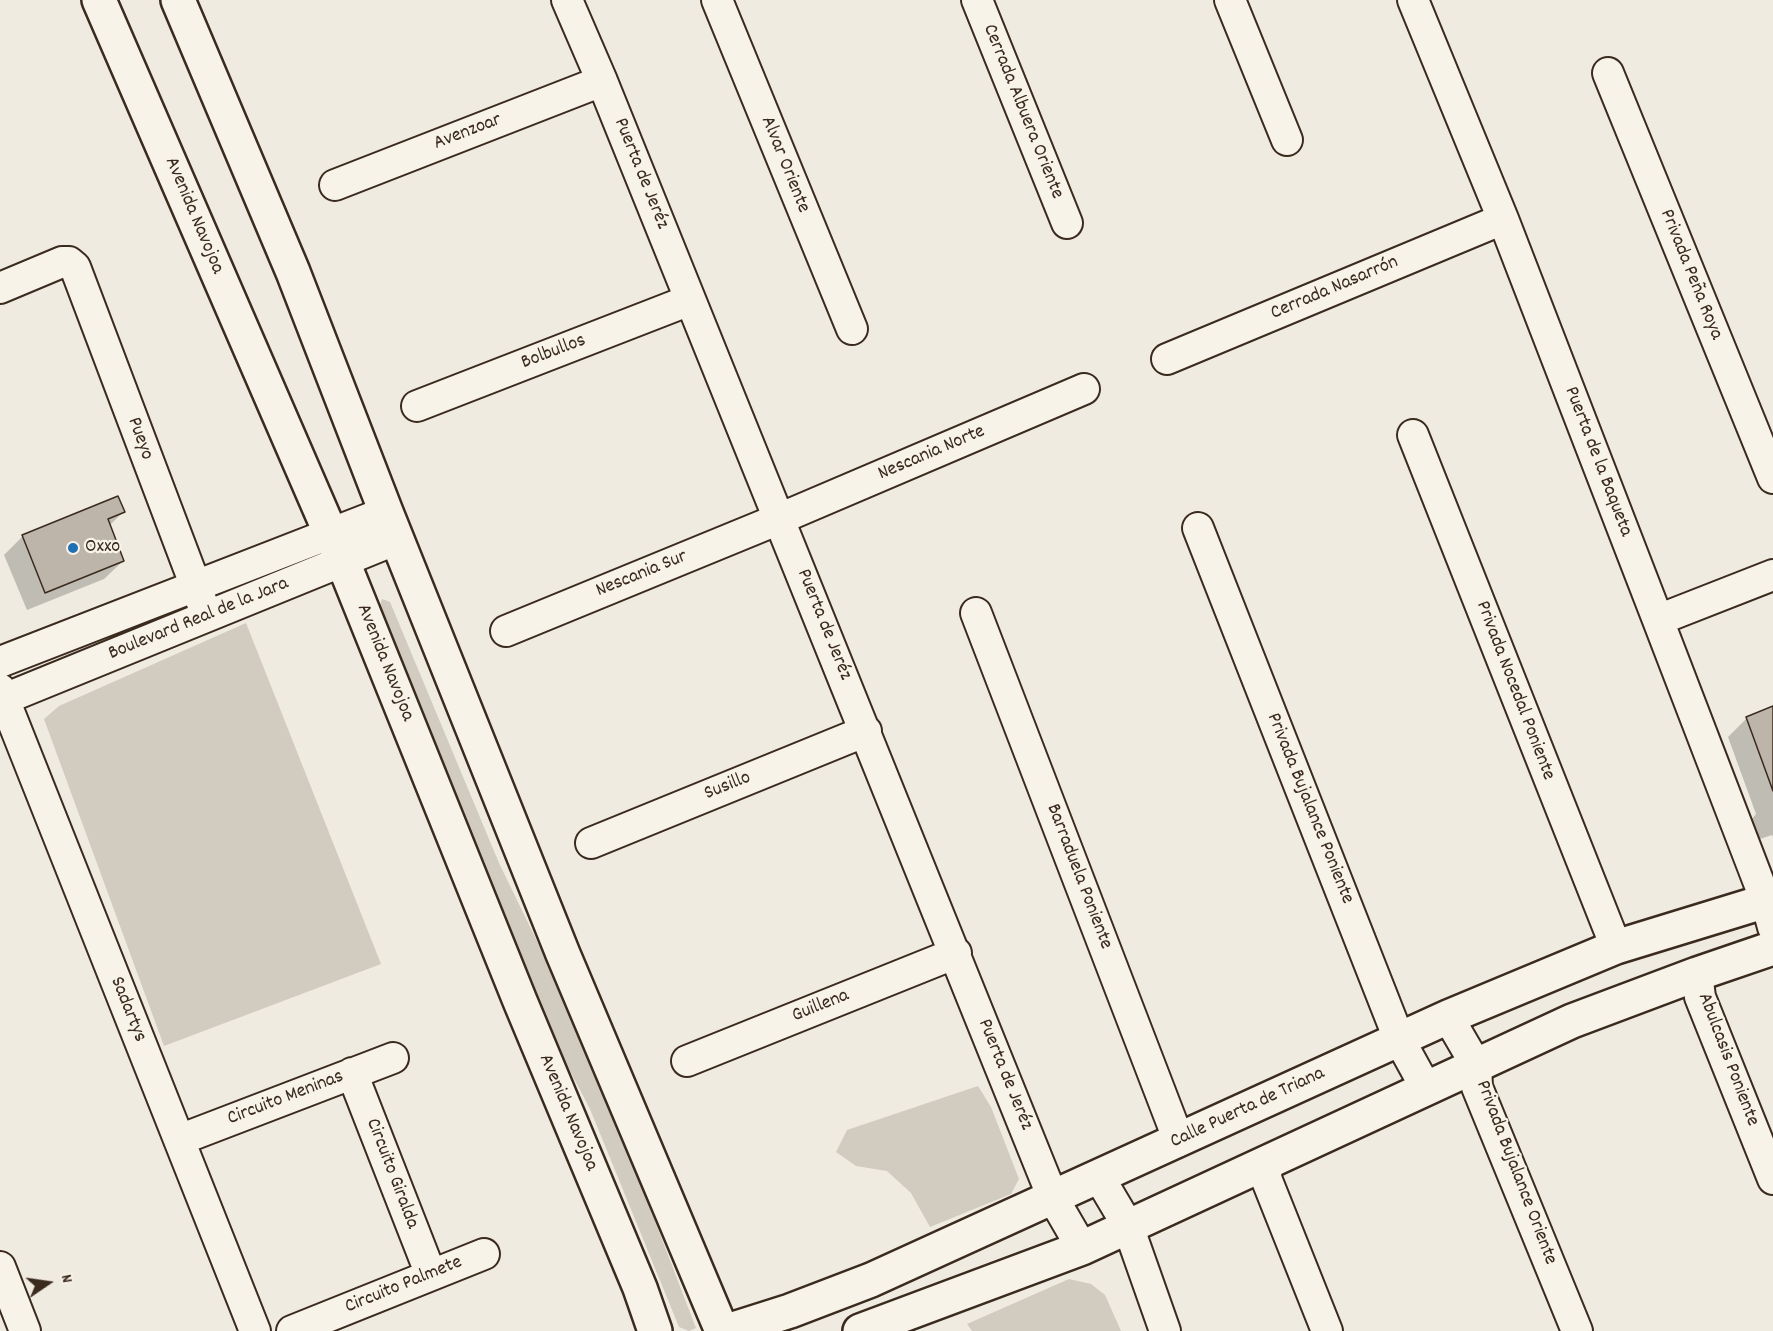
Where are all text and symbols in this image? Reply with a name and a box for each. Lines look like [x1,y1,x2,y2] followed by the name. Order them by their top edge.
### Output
[976,21,1068,203] street label: Cerrada Albuera Oriente
[431,109,505,157] street label: Avenzoar
[754,113,814,217] street label: Alvar Oriente
[607,115,673,233] street label: Puerta de Jeréz
[158,154,228,278] street label: Avenida Navojoa
[1653,206,1727,344] street label: Privada Peña Roya
[1268,251,1402,327] street label: Cerrada Nasarrón
[518,330,590,376] street label: Bolbullos
[1557,384,1637,540] street label: Puerta de la Baqueta
[120,414,158,464] street label: Pueyo
[875,421,989,487] street label: Nescania Norte
[85,536,120,560] place label: Oxxo
[66,541,80,555] marker: Oxxo
[593,546,691,604] street label: Nescania Sur
[790,566,856,684] street label: Puerta de Jeréz
[106,573,292,667] street label: Boulevard Real de la Jara
[1469,598,1559,784] street label: Privada Nocedal Poniente
[350,601,418,725] street label: Avenida Navojoa
[1260,710,1358,908] street label: Privada Bujalance Poniente
[701,767,755,807] street label: Susillo
[1039,801,1117,953] street label: Barraduela Poniente
[103,974,151,1046] street label: Sadartys
[789,985,853,1029] street label: Guillena
[1691,990,1763,1130] street label: Abulcasis Poniente
[971,1016,1037,1134] street label: Puerta de Jeréz
[532,1051,602,1175] street label: Avenida Navojoa
[1167,1063,1329,1155] street label: Calle Puerta de Triana
[224,1066,348,1132] street label: Circuito Meninas
[1469,1077,1561,1269] street label: Privada Bujalance Oriente
[359,1115,423,1233] street label: Circuito Giralda
[342,1252,466,1320] street label: Circuito Palmete
[18,1253,78,1313] north arrow
[54,1272,78,1285] text: N

